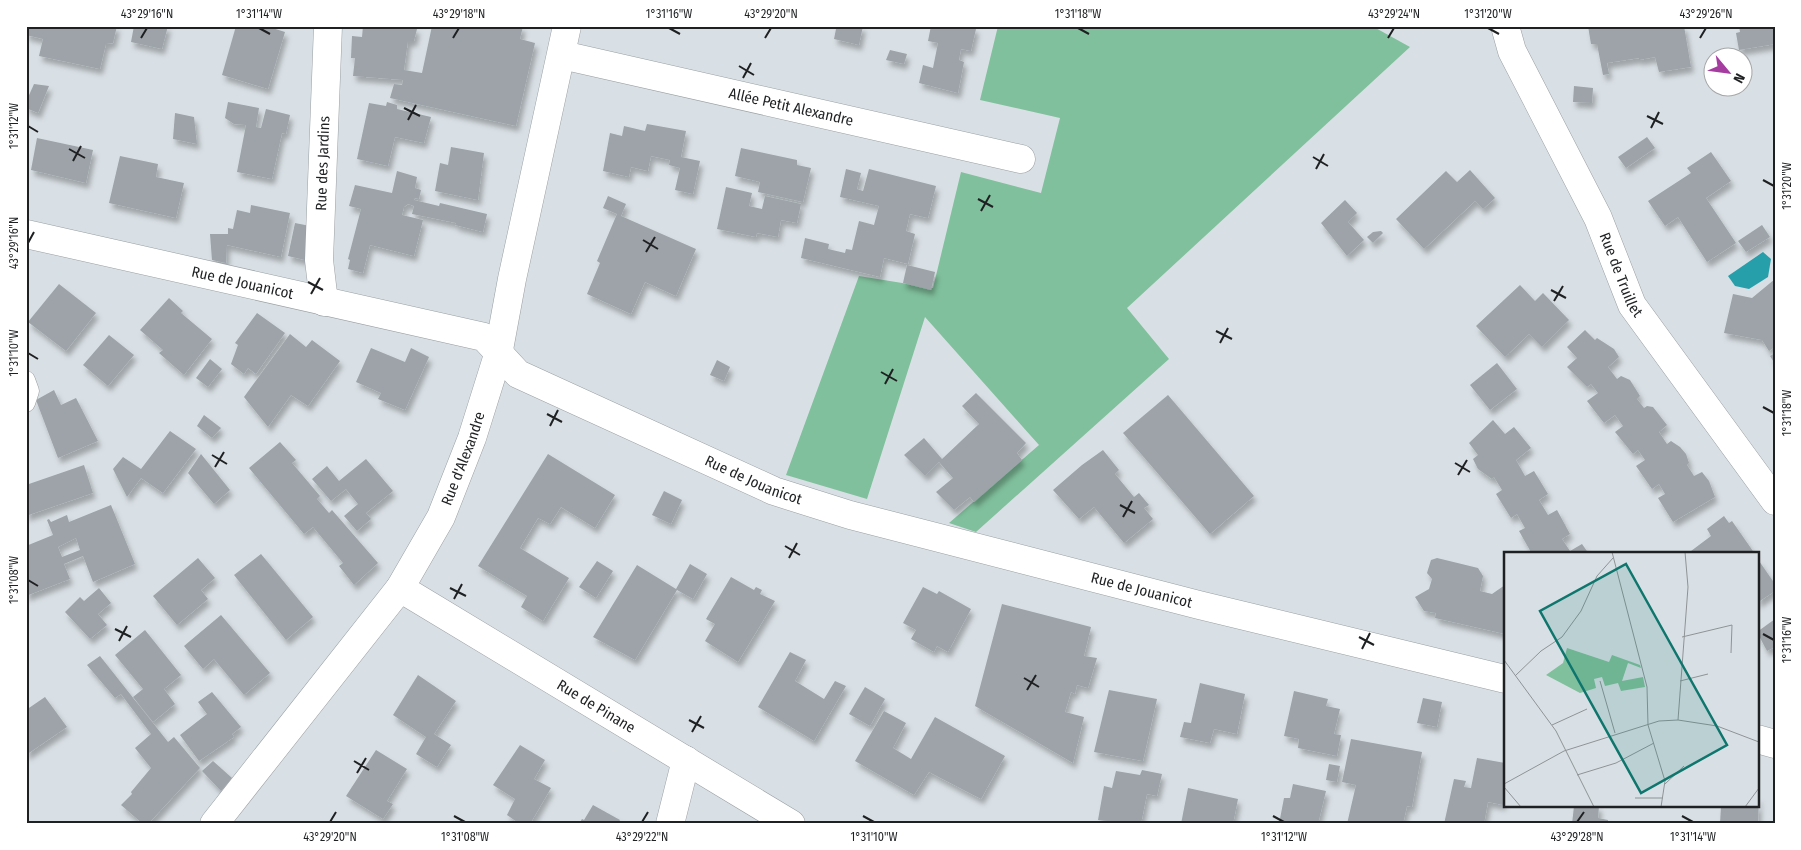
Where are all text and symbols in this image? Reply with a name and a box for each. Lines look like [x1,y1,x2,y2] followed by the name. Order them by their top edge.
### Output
[121,7,173,21] text: 43°29'16"N
[236,7,282,21] text: 1°31'14"W
[433,7,485,21] text: 43°29'18"N
[646,7,692,21] text: 1°31'16"W
[744,7,798,21] text: 43°29'20"N
[1055,7,1101,21] text: 1°31'18"W
[1368,7,1420,21] text: 43°29'24"N
[1464,7,1512,21] text: 1°31'20"W
[1680,7,1732,21] text: 43°29'26"N
[1704,48,1754,98] north arrow
[1729,70,1748,86] text: N
[727,84,855,130] street label: Allée Petit Alexandre
[7,103,21,149] text: 1°31'12"W
[312,116,334,211] street label: Rue des Jardins
[1780,162,1794,210] text: 1°31'20"W
[7,217,21,269] text: 43°29'16"N
[1596,230,1647,321] street label: Rue de Truillet
[190,263,295,303] street label: Rue de Jouanicot
[7,330,21,376] text: 1°31'10"W
[1780,390,1794,436] text: 1°31'18"W
[437,410,489,508] street label: Rue d'Alexandre
[702,452,804,508] street label: Rue de Jouanicot
[1504,552,1758,808] inset map
[7,556,21,604] text: 1°31'08"W
[1089,569,1194,612] street label: Rue de Jouanicot
[1780,617,1794,663] text: 1°31'16"W
[554,676,638,737] street label: Rue de Pinane
[303,830,357,844] text: 43°29'20"N
[441,830,489,844] text: 1°31'08"W
[616,830,668,844] text: 43°29'22"N
[851,830,897,844] text: 1°31'10"W
[1261,830,1307,844] text: 1°31'12"W
[1550,830,1604,844] text: 43°29'28"N
[1670,830,1716,844] text: 1°31'14"W

